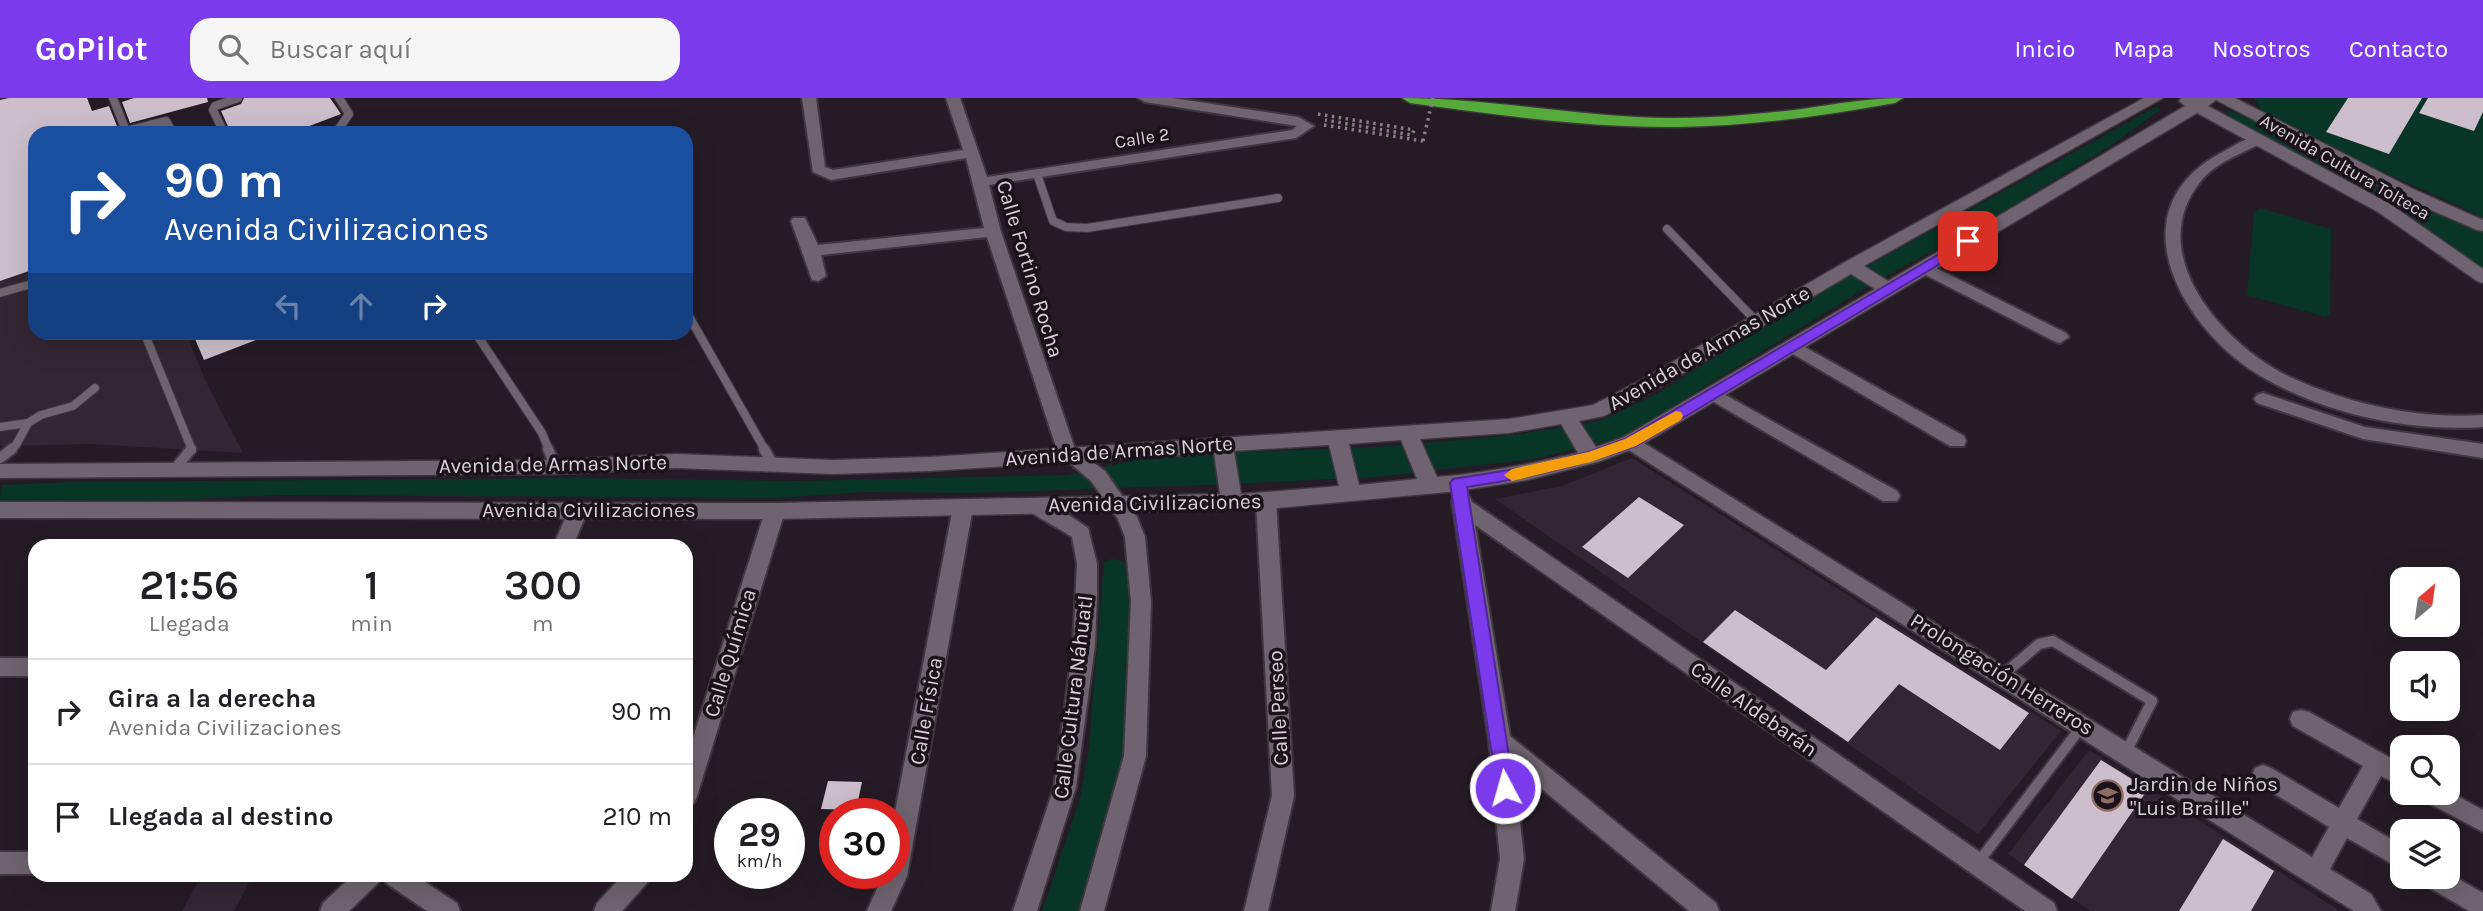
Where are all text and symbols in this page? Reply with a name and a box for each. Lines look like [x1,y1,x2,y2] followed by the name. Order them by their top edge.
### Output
[190,18,680,81] search box
[35,30,148,68] text: GoPilot
[214,30,252,68] icon: search
[270,34,412,65] text: Buscar aquí
[2014,35,2075,63] text: Inicio
[2113,35,2174,63] text: Mapa
[2212,35,2311,63] text: Nosotros
[2349,35,2448,63] text: Contacto
[2256,109,2434,225] street label: Avenida Cultura Tolteca
[1113,123,1171,153] street label: Calle 2
[164,152,284,209] text: 90 m
[49,154,140,245] icon: right
[992,177,1068,361] street label: Calle Fortino Rocha
[164,211,489,248] text: Avenida Civilizaciones
[1938,211,1998,271] pin
[1949,222,1987,260] icon: arrive
[1604,281,1814,415] street label: Avenida de Armas Norte
[269,287,307,325] icon: left
[342,287,380,325] icon: ahead
[415,287,453,325] icon: right
[1004,431,1234,471] street label: Avenida de Armas Norte
[439,450,667,478] street label: Avenida de Armas Norte
[1048,489,1262,517] street label: Avenida Civilizaciones
[482,498,696,522] street label: Avenida Civilizaciones
[139,560,239,610] text: 21:56
[364,560,379,610] text: 1
[504,560,582,610] text: 300
[2390,567,2460,637] north arrow
[2390,567,2460,889] map controls
[699,586,761,720] street label: Calle Química
[1049,594,1097,800] street label: Calle Cultura Náhuatl
[1906,608,2098,740] street label: Prolongación Herreros
[149,610,230,637] text: Llegada
[350,610,393,637] text: min
[532,610,554,637] text: m
[1263,650,1293,766] street label: Calle Perseo
[2390,651,2460,721] button: sound
[905,655,947,767] street label: Calle Física
[1686,656,1822,762] street label: Calle Aldebarán
[108,683,317,714] text: Gira a la derecha
[49,693,87,731] icon: right
[611,696,672,727] text: 90 m
[108,714,342,741] text: Avenida Civilizaciones
[2390,735,2460,805] button: search
[1468,751,1542,825] position arrow
[2130,772,2278,820] place label: Jardin de Niños "Luis Braille"
[2090,779,2124,813] school or university icon: Jardin de Niños "Luis Braille"
[49,798,87,836] icon: arrive
[819,798,910,889] speed limit sign: 30
[108,801,334,832] text: Llegada al destino
[602,801,672,832] text: 210 m
[738,814,781,855] text: 29
[2390,819,2460,889] button: layers
[737,850,782,872] text: km/h

